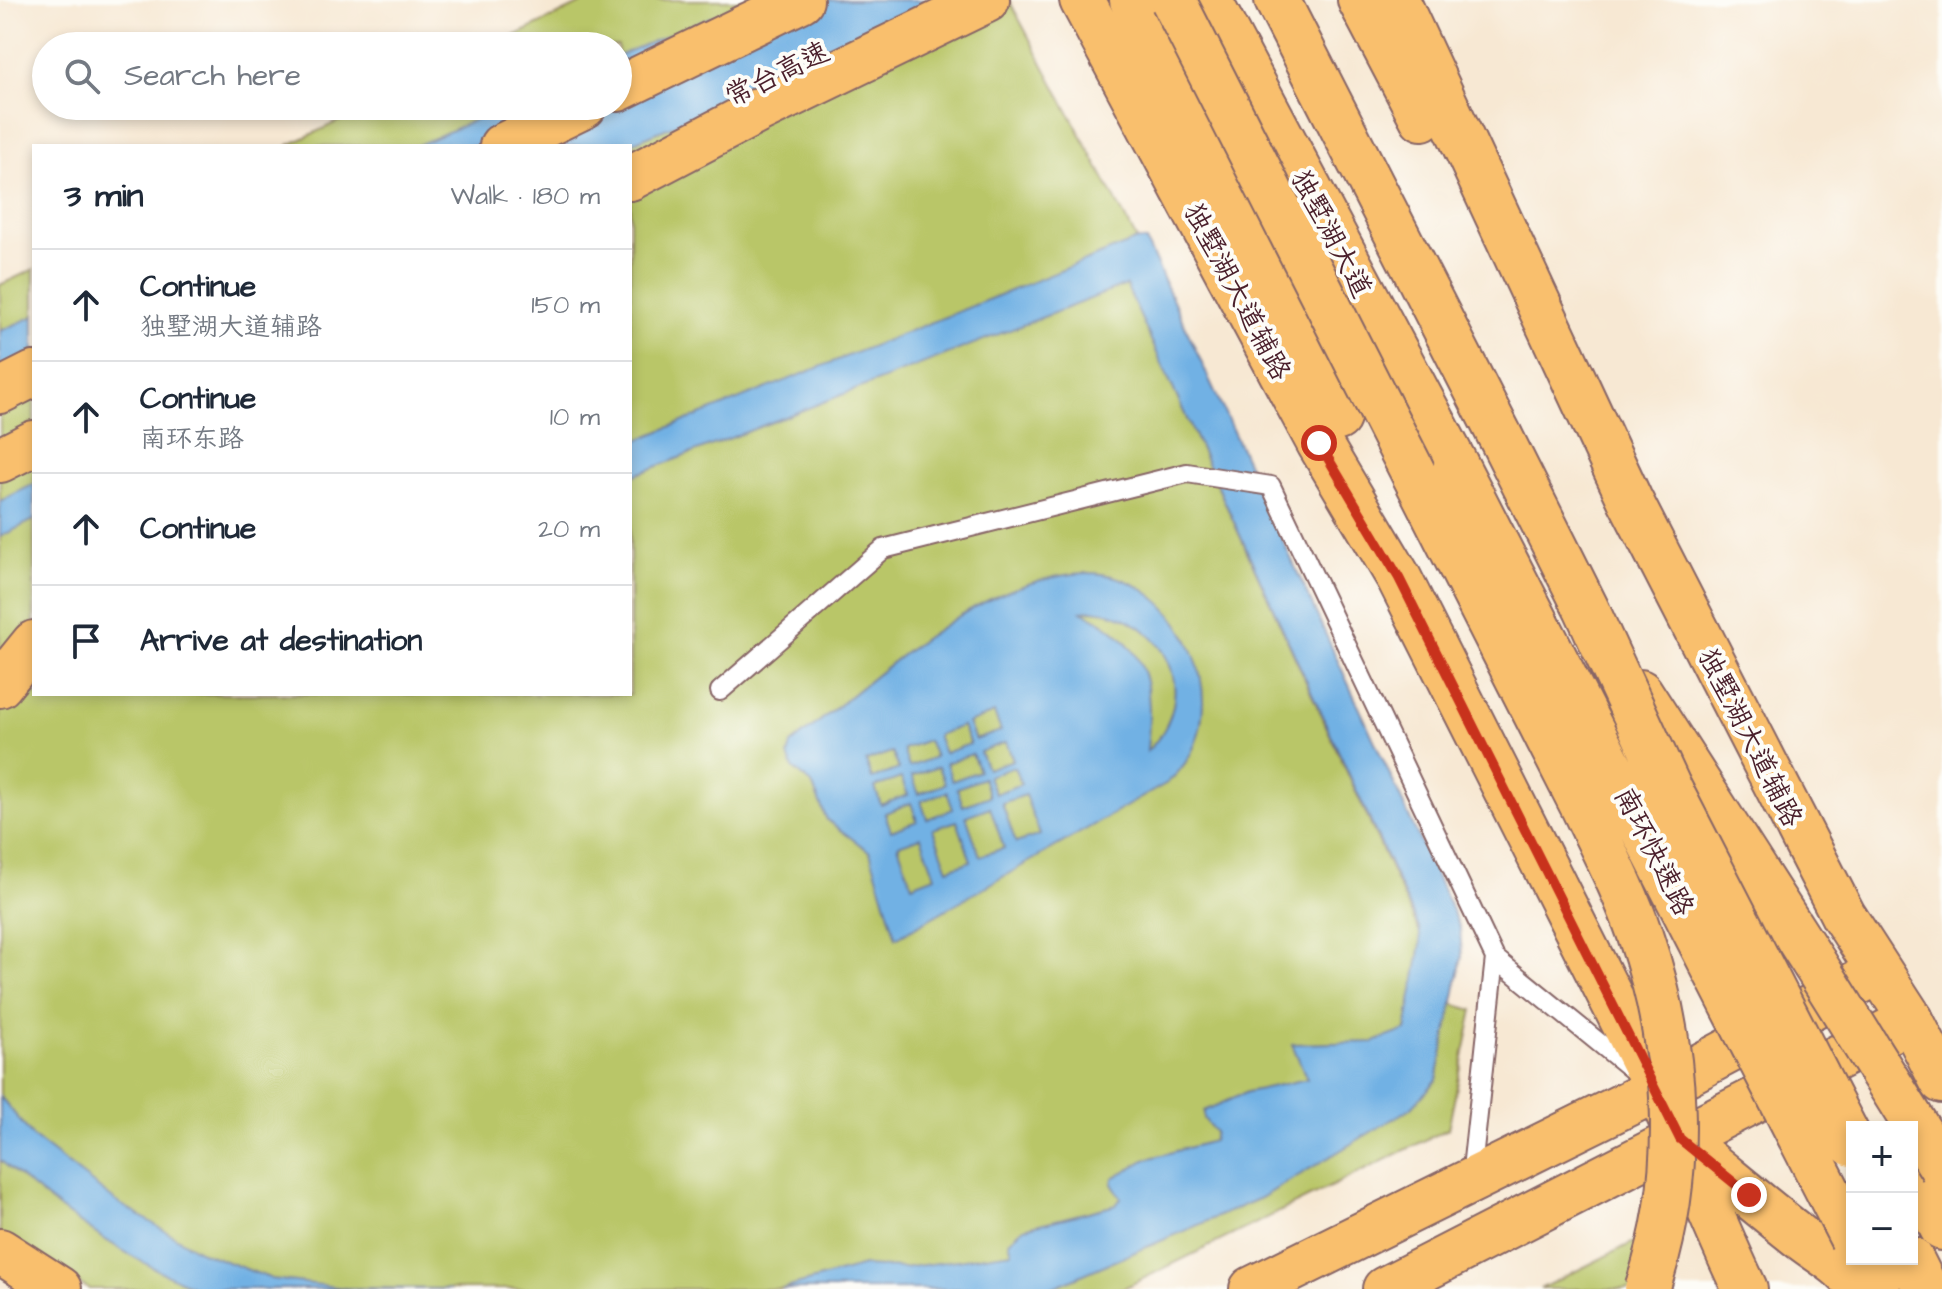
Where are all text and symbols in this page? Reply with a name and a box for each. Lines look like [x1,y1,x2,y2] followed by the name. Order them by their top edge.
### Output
[32,32,632,120] search box
[719,32,837,116] street label: 常台高速
[60,54,104,98] icon: search
[124,55,301,97] text: Search here
[1281,163,1381,305] street label: 独墅湖大道
[64,172,144,220] text: 3 min
[451,178,600,214] text: Walk · 180 m
[1173,196,1300,387] street label: 独墅湖大道辅路
[140,266,256,308] text: Continue
[64,283,108,327] icon: ahead
[531,287,600,323] text: 150 m
[140,309,322,345] text: 独墅湖大道辅路
[140,378,256,420] text: Continue
[64,395,108,439] icon: ahead
[550,399,600,435] text: 10 m
[140,421,244,457] text: 南环东路
[1301,425,1337,461] route start
[64,507,108,551] icon: ahead
[140,508,256,550] text: Continue
[538,511,600,547] text: 20 m
[64,619,108,663] icon: arrive
[140,620,422,662] text: Arrive at destination
[1688,642,1812,834] street label: 独墅湖大道辅路
[1605,780,1703,923] street label: 南环快速路
[1846,1121,1918,1265] map controls
[1846,1121,1918,1193] button: +
[1731,1177,1767,1213] route end
[1846,1193,1918,1265] button: −

